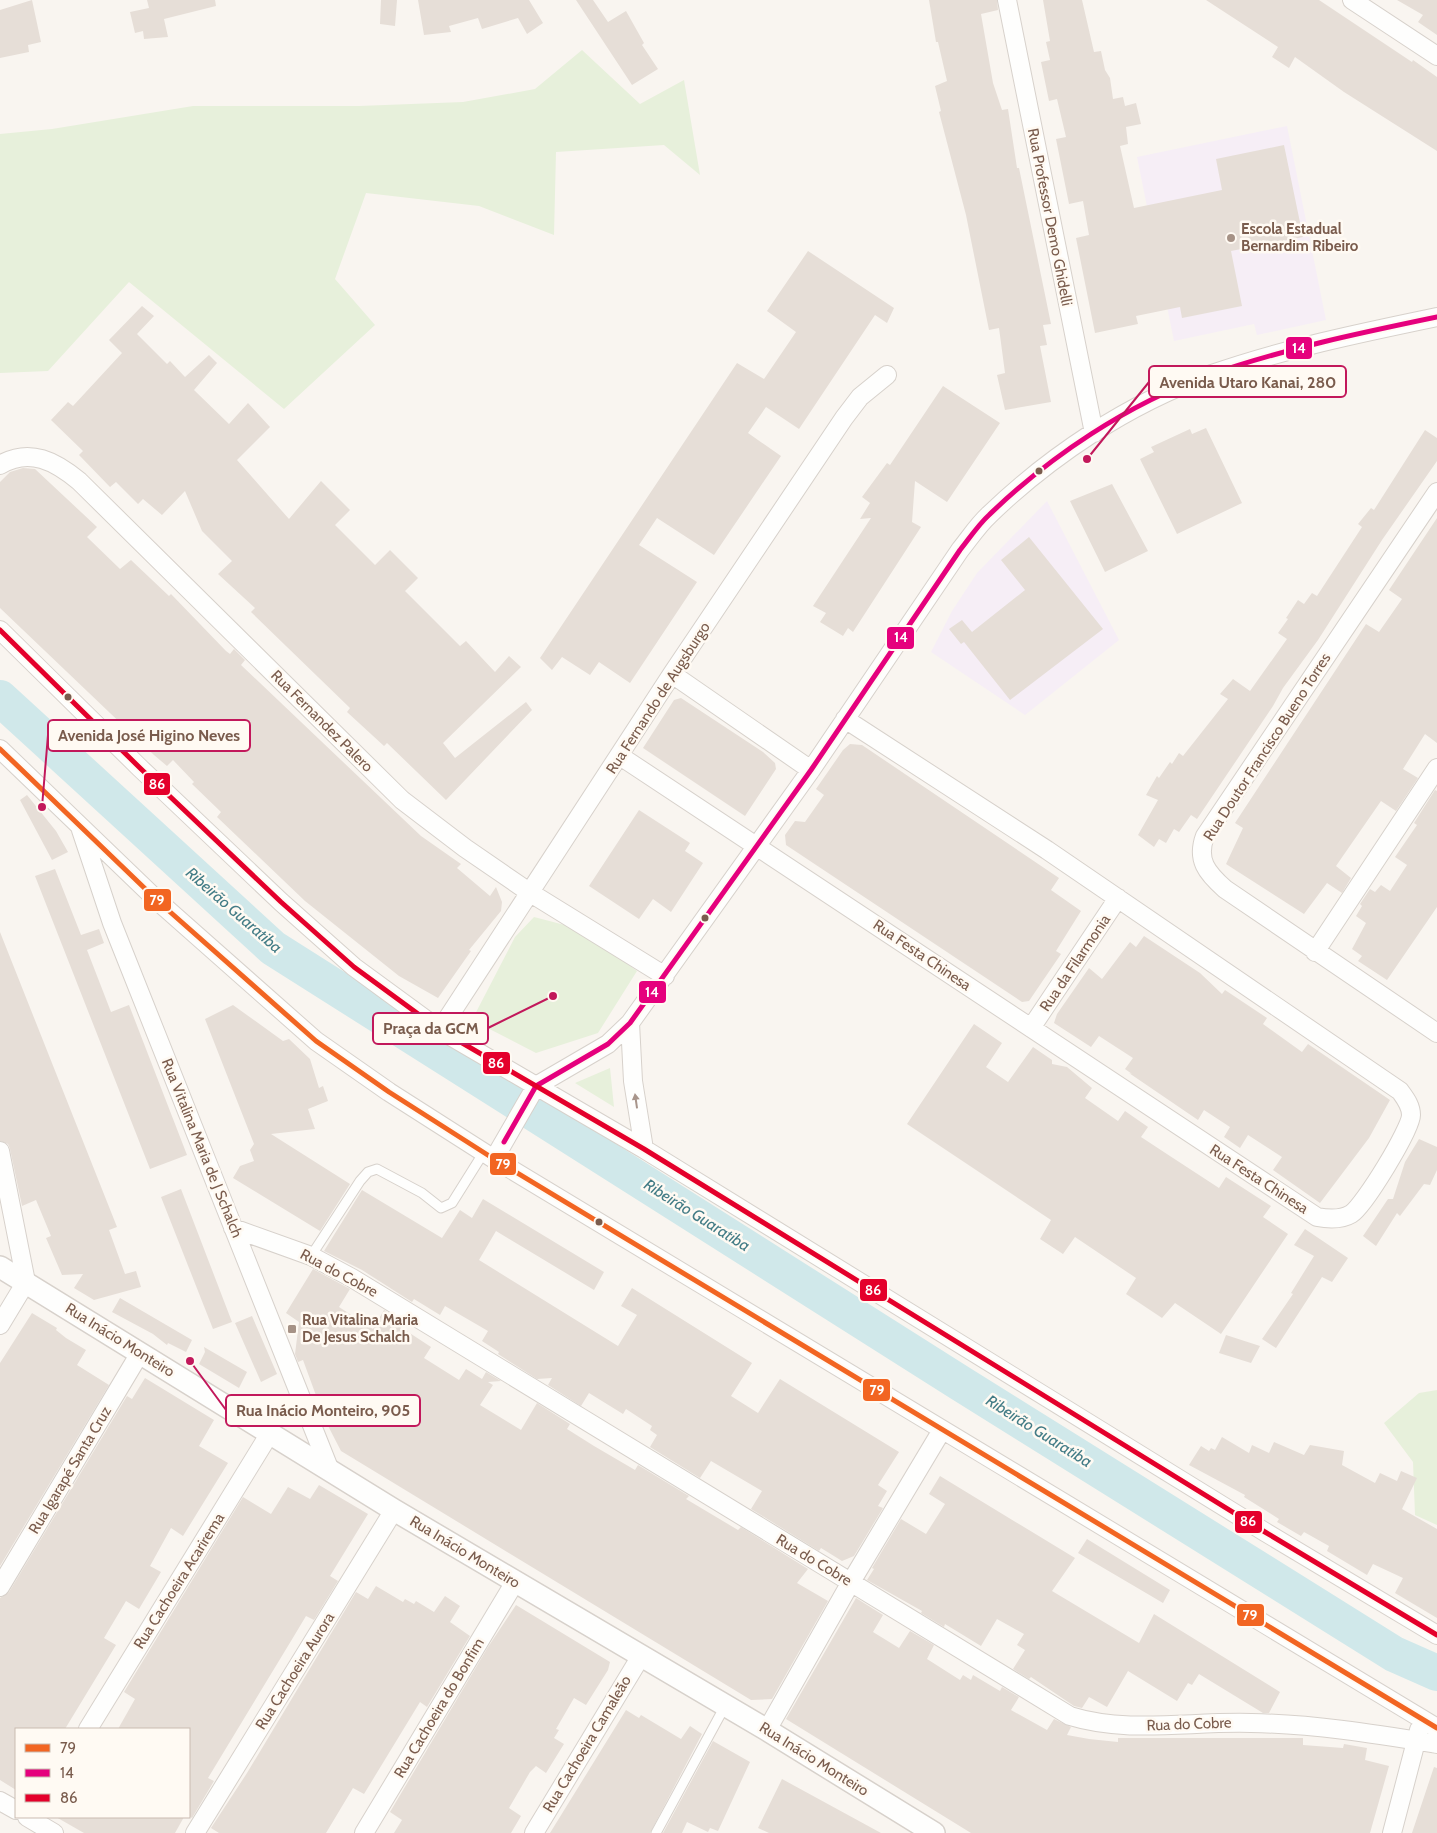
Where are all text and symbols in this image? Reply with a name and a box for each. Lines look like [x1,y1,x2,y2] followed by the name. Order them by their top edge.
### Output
[1024,127,1076,307] street label: Rua Professor Demo Ghidelli
[1241,220,1359,255] place label: Escola Estadual Bernardim Ribeiro
[1225,232,1237,244] marker: Escola Estadual Bernardim Ribeiro
[1285,336,1313,360] line badge: 14
[1292,339,1306,357] text: 14
[1149,366,1346,397] callout: Avenida Utaro Kanai, 280
[1160,373,1336,392] text: Avenida Utaro Kanai, 280
[1034,466,1044,476] unlabelled marker
[602,619,714,777] street label: Rua Fernando de Augsburgo
[886,626,915,650] line badge: 14
[894,628,908,646] text: 14
[1199,650,1335,844] street label: Rua Doutor Francisco Bueno Torres
[267,666,377,776] street label: Rua Fernandez Palero
[63,692,73,702] unlabelled marker
[48,720,250,751] callout: Avenida José Higino Neves
[58,726,240,745] text: Avenida José Higino Neves
[143,772,171,796] line badge: 86
[149,775,165,793] text: 86
[182,863,286,957] water label: Ribeirão Guaratiba
[143,888,172,912] line badge: 79
[149,891,165,909] text: 79
[1036,911,1114,1015] street label: Rua da Filarmonia
[700,913,710,923] unlabelled marker
[870,916,975,995] street label: Rua Festa Chinesa
[638,980,667,1004] line badge: 14
[645,983,659,1001] text: 14
[373,1013,488,1044] callout: Praça da GCM
[383,1019,479,1038] text: Praça da GCM
[482,1051,511,1075] line badge: 86
[488,1054,504,1072] text: 86
[158,1056,246,1240] street label: Rua Vitalina Maria de J Schalch
[632,1093,640,1109] one-way arrow
[1206,1140,1312,1218] street label: Rua Festa Chinesa
[489,1152,517,1176] line badge: 79
[495,1155,511,1173] text: 79
[641,1175,753,1255] water label: Ribeirão Guaratiba
[594,1217,604,1227] unlabelled marker
[297,1245,381,1301] street label: Rua do Cobre
[859,1278,888,1302] line badge: 86
[865,1281,881,1299] text: 86
[62,1299,178,1381] street label: Rua Inácio Monteiro
[302,1311,419,1346] place label: Rua Vitalina Maria De Jesus Schalch
[286,1323,298,1335] marker: Rua Vitalina Maria De Jesus Schalch
[862,1378,891,1402] line badge: 79
[869,1381,885,1399] text: 79
[983,1391,1095,1471] water label: Ribeirão Guaratiba
[226,1395,420,1426] callout: Rua Inácio Monteiro, 905
[236,1401,410,1420] text: Rua Inácio Monteiro, 905
[25,1403,115,1537] street label: Rua Igarapé Santa Cruz
[130,1509,229,1652] street label: Rua Cachoeira Acarirema
[1234,1510,1263,1534] line badge: 86
[407,1512,523,1592] street label: Rua Inácio Monteiro
[1240,1512,1256,1530] text: 86
[773,1530,855,1590] street label: Rua do Cobre
[1236,1603,1265,1627] line badge: 79
[1242,1606,1258,1624] text: 79
[252,1609,339,1733] street label: Rua Cachoeira Aurora
[390,1635,488,1781] street label: Rua Cachoeira do Bonfim
[539,1672,635,1816] street label: Rua Cachoeira Camaleão
[1146,1714,1232,1734] street label: Rua do Cobre
[756,1718,872,1800] street label: Rua Inácio Monteiro
[15,1728,190,1818] legend
[60,1739,76,1757] text: 79
[60,1764,74,1782] text: 14
[60,1789,78,1807] text: 86

